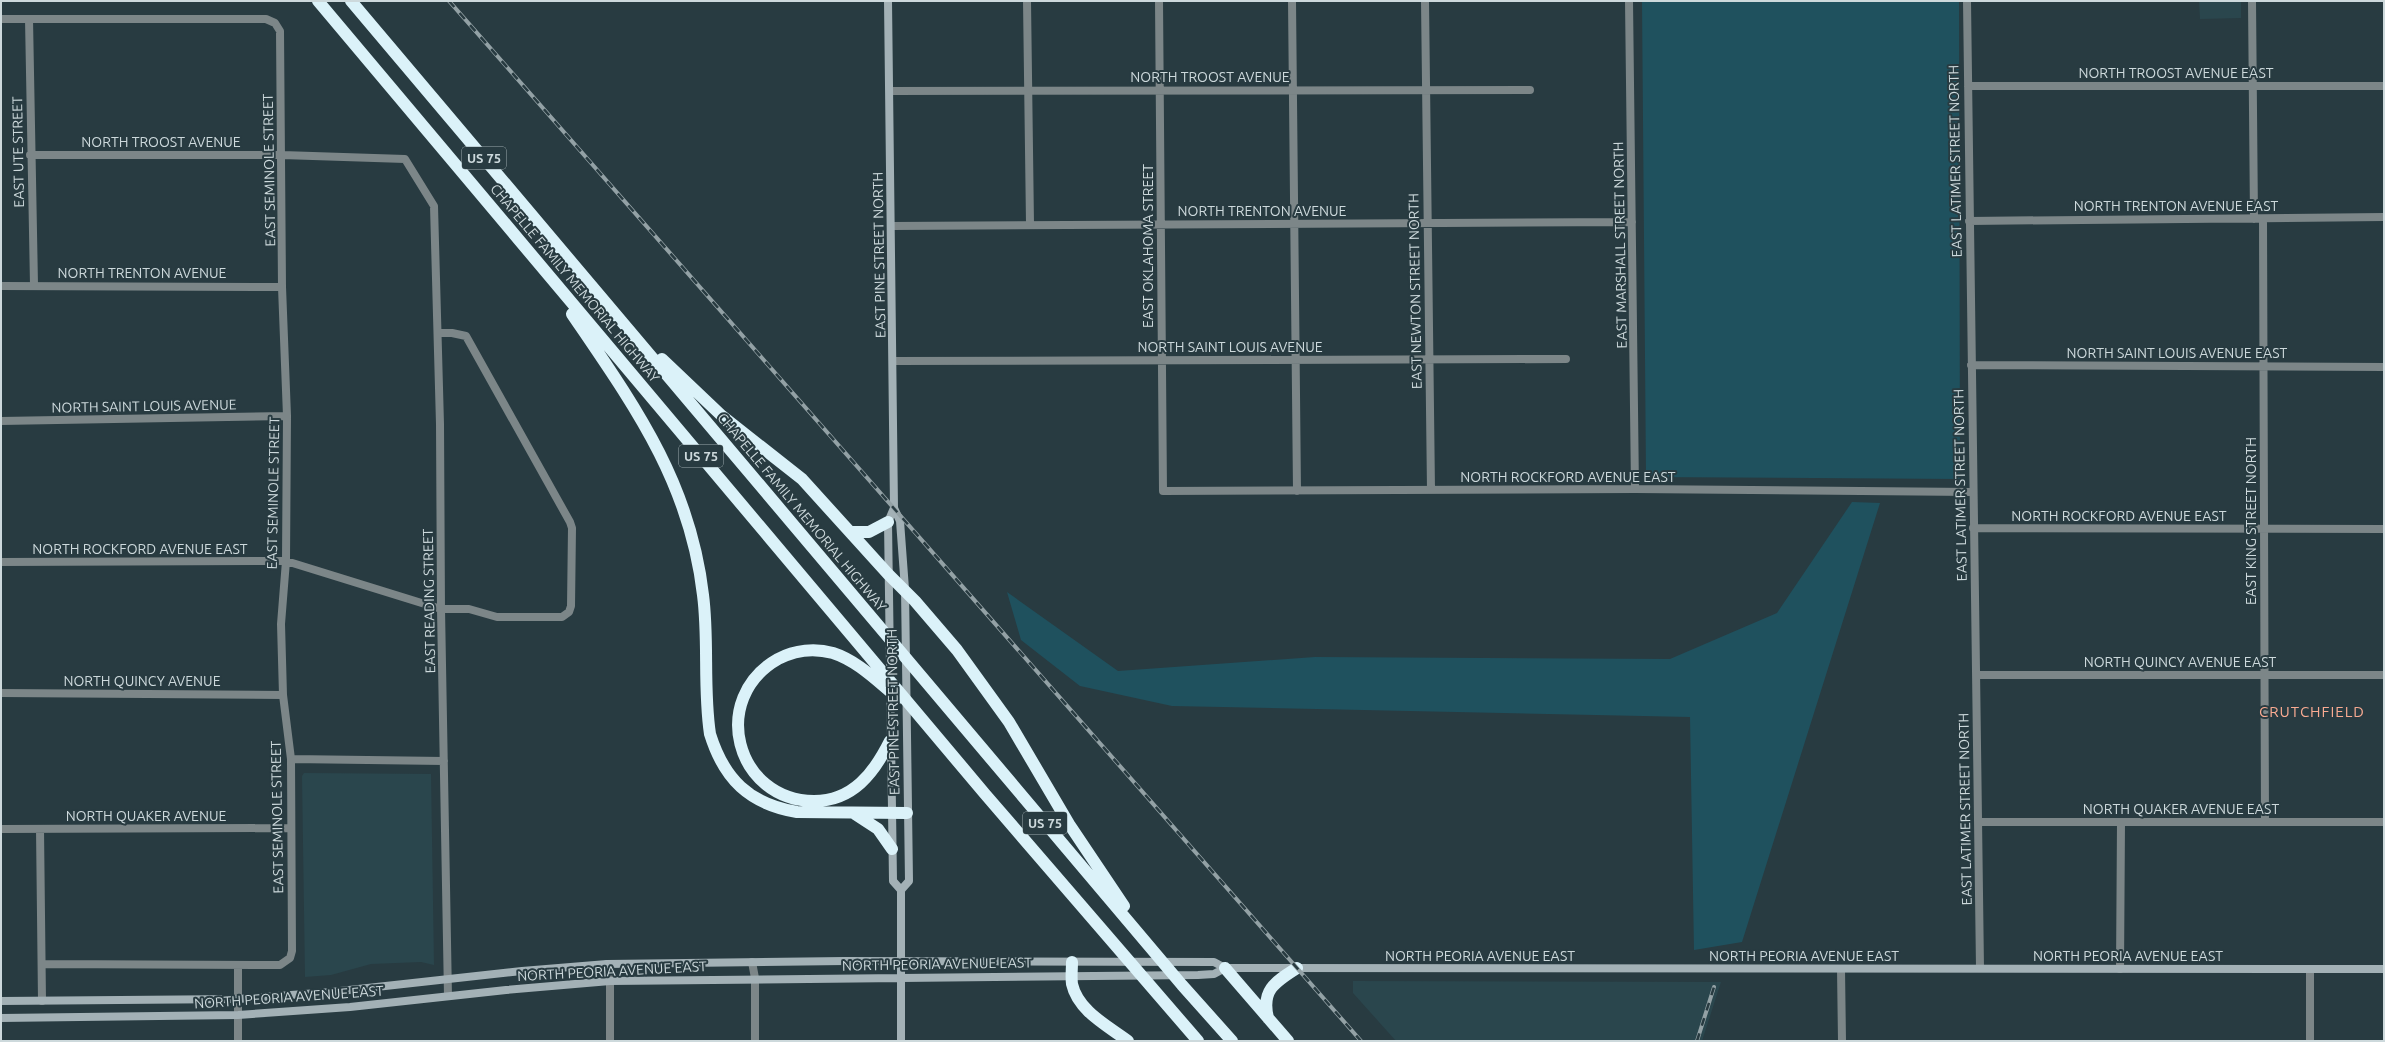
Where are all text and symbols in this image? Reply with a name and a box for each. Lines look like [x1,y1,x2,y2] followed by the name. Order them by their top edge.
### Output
[1945,65,1965,257] street label: EAST LATIMER STREET NORTH
[2078,65,2274,81] street label: NORTH TROOST AVENUE EAST
[1130,69,1290,85] street label: NORTH TROOST AVENUE
[260,93,278,247] street label: EAST SEMINOLE STREET
[9,96,27,208] street label: EAST UTE STREET
[81,134,241,150] street label: NORTH TROOST AVENUE
[1610,141,1630,349] street label: EAST MARSHALL STREET NORTH
[462,147,506,169] road number: US 75
[1140,164,1156,328] street label: EAST OKLAHOMA STREET
[870,172,888,338] street label: EAST PINE STREET NORTH
[487,181,663,385] street label: CHAPELLE FAMILY MEMORIAL HIGHWAY
[1405,193,1425,389] street label: EAST NEWTON STREET NORTH
[2074,198,2278,214] street label: NORTH TRENTON AVENUE EAST
[1178,203,1347,219] street label: NORTH TRENTON AVENUE
[58,265,227,281] street label: NORTH TRENTON AVENUE
[1137,339,1323,355] street label: NORTH SAINT LOUIS AVENUE
[2067,345,2288,361] street label: NORTH SAINT LOUIS AVENUE EAST
[1950,389,1970,581] street label: EAST LATIMER STREET NORTH
[51,396,237,416] street label: NORTH SAINT LOUIS AVENUE
[714,410,890,614] street label: CHAPELLE FAMILY MEMORIAL HIGHWAY
[264,416,282,570] street label: EAST SEMINOLE STREET
[2243,437,2259,605] street label: EAST KING STREET NORTH
[679,445,723,467] road number: US 75
[1460,469,1676,485] street label: NORTH ROCKFORD AVENUE EAST
[2011,508,2227,524] street label: NORTH ROCKFORD AVENUE EAST
[420,528,438,674] street label: EAST READING STREET
[32,541,248,557] street label: NORTH ROCKFORD AVENUE EAST
[884,629,902,795] street label: EAST PINE STREET NORTH
[2084,654,2277,670] street label: NORTH QUINCY AVENUE EAST
[63,673,221,689] street label: NORTH QUINCY AVENUE
[2259,703,2365,720] district label: CRUTCHFIELD
[1955,713,1975,905] street label: EAST LATIMER STREET NORTH
[268,740,286,894] street label: EAST SEMINOLE STREET
[2083,801,2279,817] street label: NORTH QUAKER AVENUE EAST
[66,808,226,824] street label: NORTH QUAKER AVENUE
[1023,812,1067,834] road number: US 75
[1385,948,1575,964] street label: NORTH PEORIA AVENUE EAST
[1709,948,1899,964] street label: NORTH PEORIA AVENUE EAST
[2033,948,2223,964] street label: NORTH PEORIA AVENUE EAST
[842,954,1032,974] street label: NORTH PEORIA AVENUE EAST
[517,958,708,984] street label: NORTH PEORIA AVENUE EAST
[194,982,385,1012] street label: NORTH PEORIA AVENUE EAST

